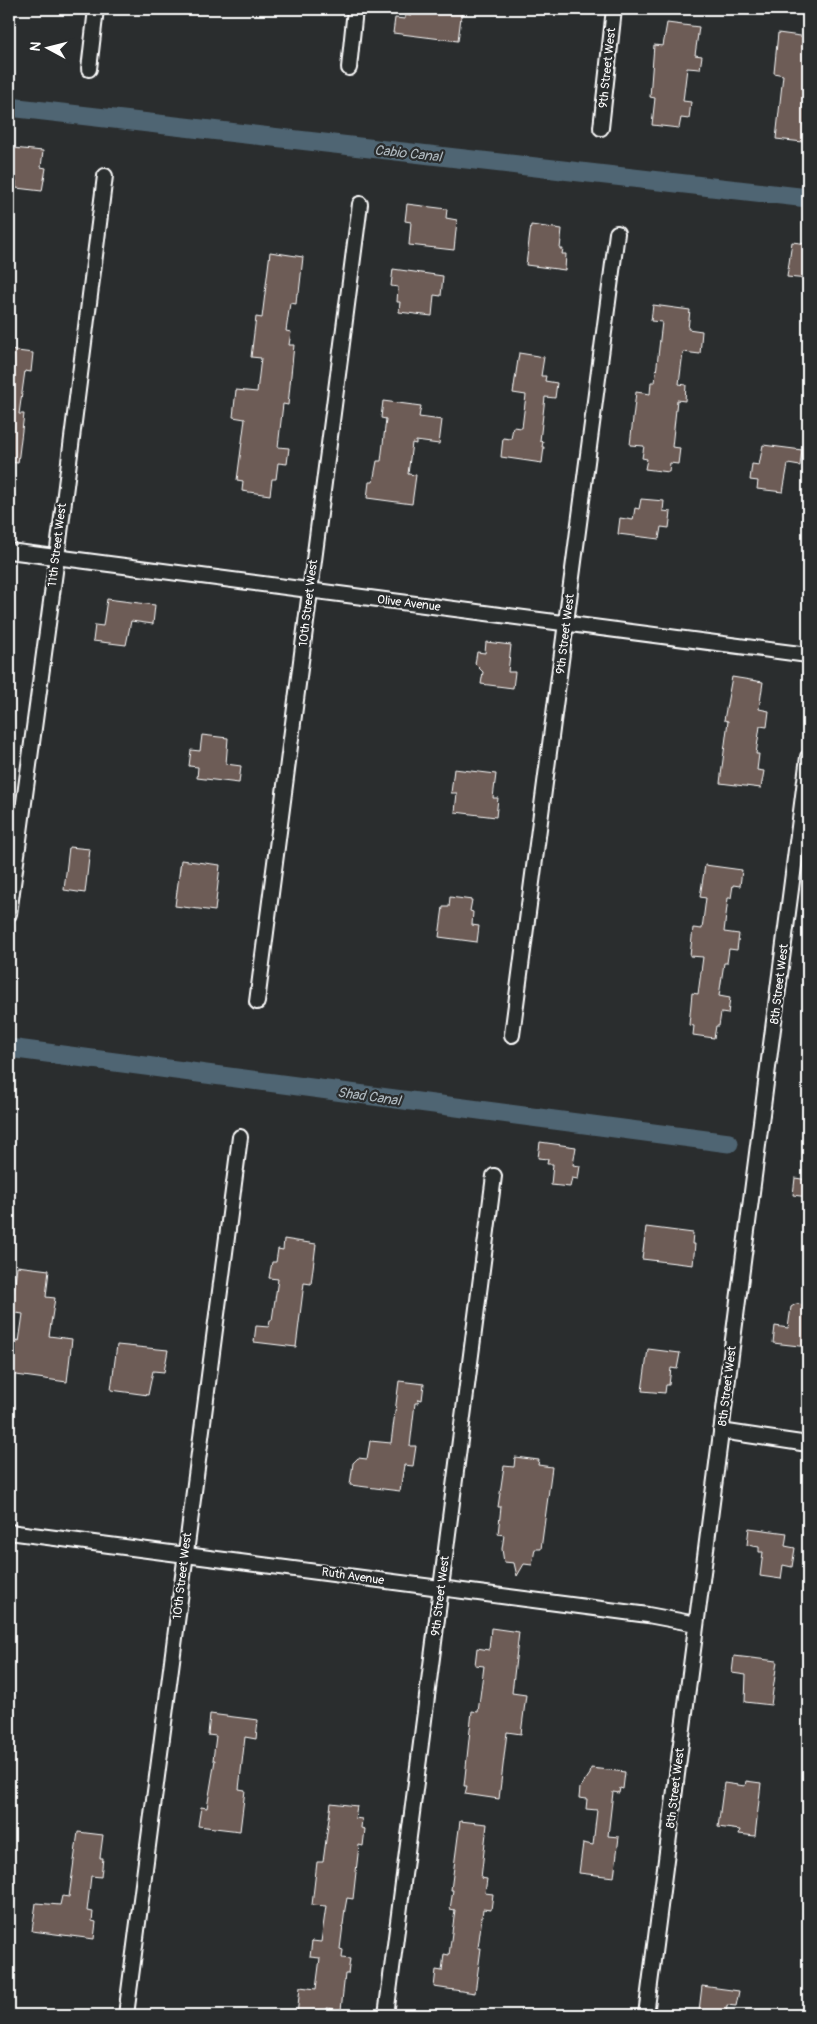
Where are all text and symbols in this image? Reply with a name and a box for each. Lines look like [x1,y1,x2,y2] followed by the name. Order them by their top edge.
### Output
[22,22,72,72] north arrow
[596,27,619,109] street label: 9th Street West
[27,41,45,52] text: N
[373,142,444,166] water label: Cabio Canal
[45,502,70,588] street label: 11th Street West
[296,559,321,647] street label: 10th Street West
[376,592,442,615] street label: Olive Avenue
[553,593,578,675] street label: 9th Street West
[767,943,792,1025] street label: 8th Street West
[336,1084,403,1110] water label: Shad Canal
[715,1345,740,1427] street label: 8th Street West
[170,1532,195,1620] street label: 10th Street West
[428,1555,453,1637] street label: 9th Street West
[321,1565,385,1588] street label: Ruth Avenue
[663,1747,688,1829] street label: 8th Street West

